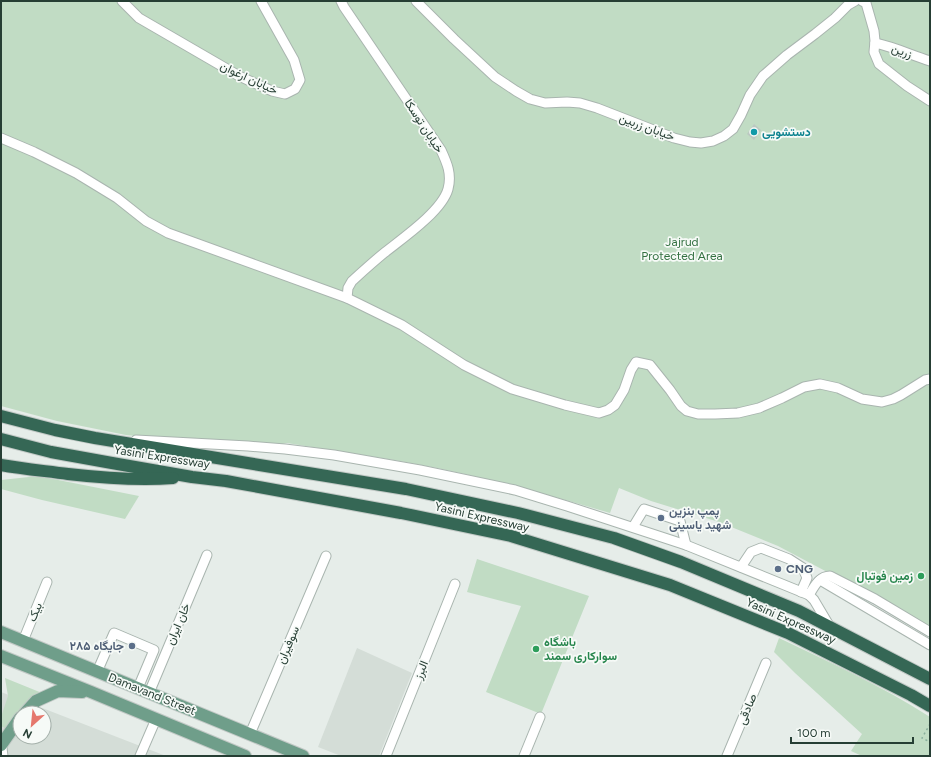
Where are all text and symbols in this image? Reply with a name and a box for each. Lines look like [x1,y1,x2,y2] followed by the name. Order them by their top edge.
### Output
[889,41,914,62] street label: زرین
[218,59,280,98] street label: خیابان ارغوان
[401,97,446,156] street label: خیابان توسکا
[617,111,677,144] street label: خیابان زربین
[762,125,811,140] place label: دستشویی
[749,127,759,137] marker: دستشویی
[641,235,723,263] park label: Jajrud Protected Area
[113,443,212,472] street label: Yasini Expressway
[433,499,531,535] street label: Yasini Expressway
[669,504,732,533] place label: پمپ بنزین شهید یاسینی
[656,513,666,523] marker: پمپ بنزین شهید یاسینی
[786,562,813,576] place label: CNG
[773,564,783,574] marker: CNG
[856,569,913,584] place label: زمین فوتبال
[916,571,926,581] marker: زمین فوتبال
[744,595,839,647] street label: Yasini Expressway
[25,600,45,624] street label: بیک
[163,601,194,647] street label: خان ایران
[274,624,303,666] street label: سوفیران
[544,635,617,664] place label: باشگاه سوارکاری سمند
[69,639,124,653] place label: جایگاه ۲۸۵
[127,641,137,651] marker: جایگاه ۲۸۵
[531,644,541,654] marker: باشگاه سوارکاری سمند
[411,659,432,683] street label: البرز
[106,670,198,718] street label: Damavand Street
[734,691,761,727] street label: صادقی
[12,705,52,745] north arrow
[791,719,913,745] scale bar
[21,726,34,741] text: N
[797,726,831,740] text: 100 m

